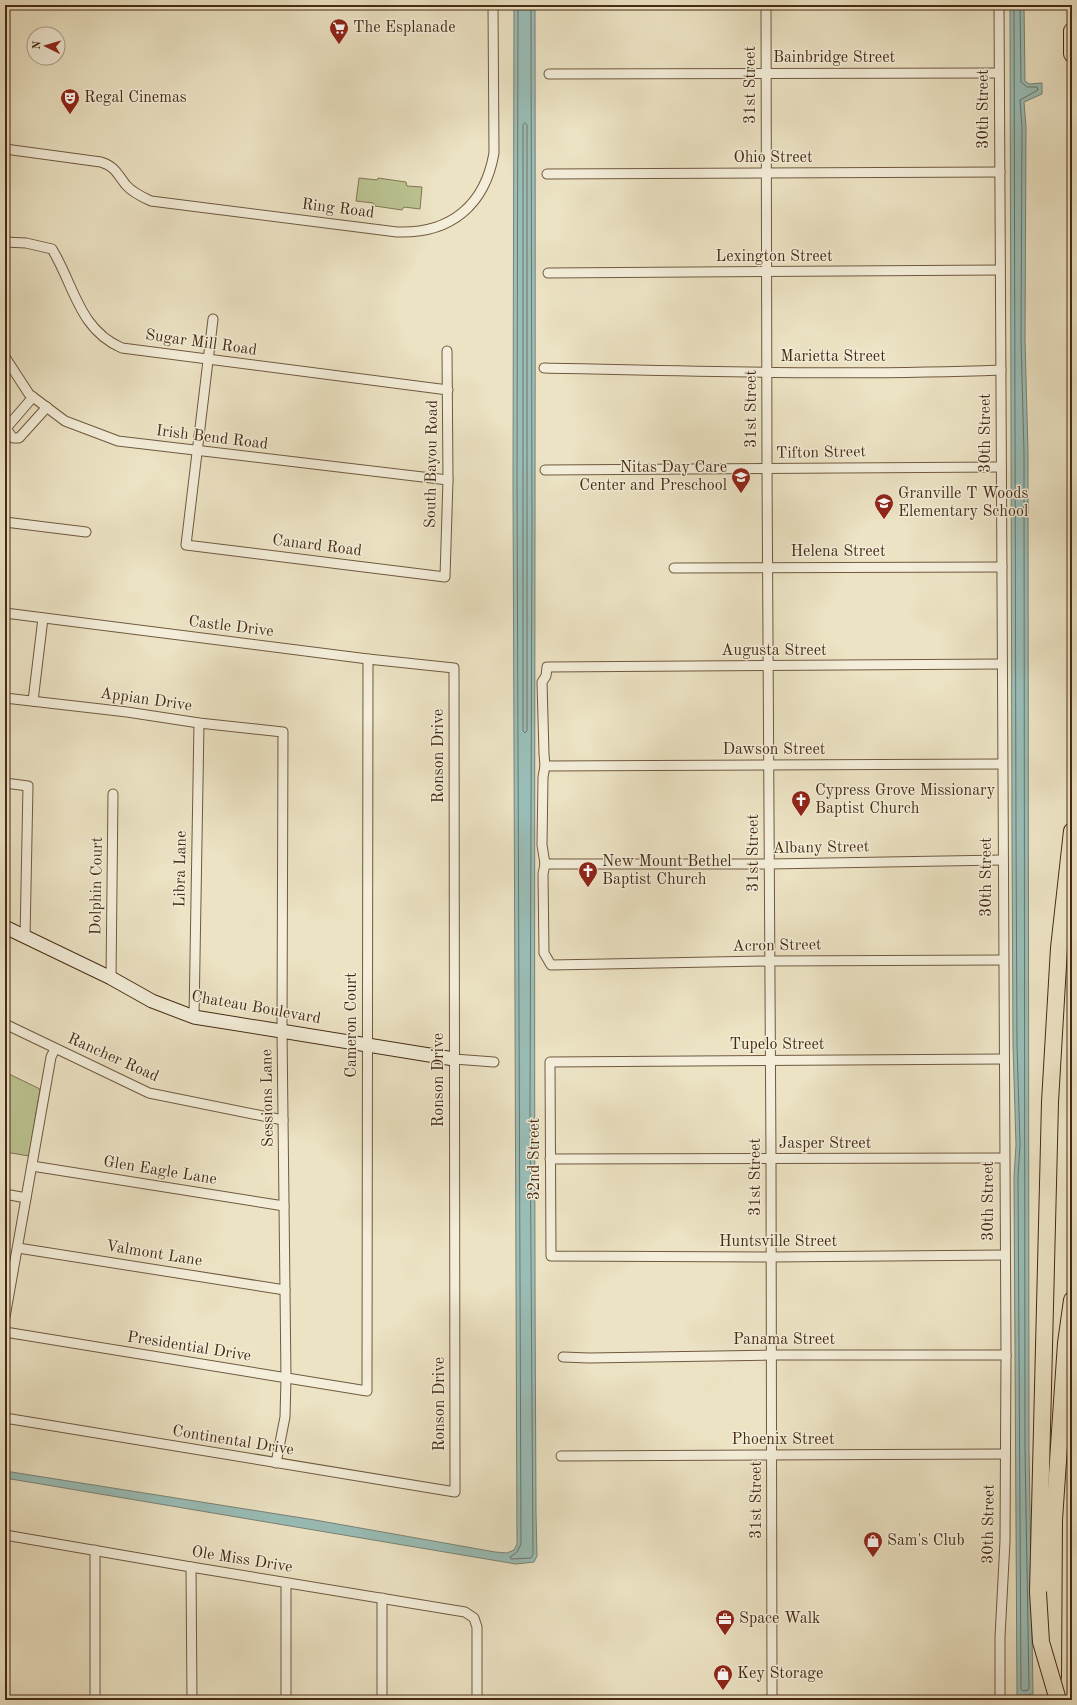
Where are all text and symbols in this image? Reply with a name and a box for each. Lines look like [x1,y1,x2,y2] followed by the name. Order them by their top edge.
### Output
[328,17,350,45] supermarket icon: The Esplanade
[353,20,456,36] place label: The Esplanade
[26,26,66,66] north arrow
[32,40,43,50] text: N
[743,46,759,124] street label: 31st Street
[773,50,895,66] street label: Bainbridge Street
[976,69,992,149] street label: 30th Street
[59,87,81,115] theatre icon: Regal Cinemas
[84,90,187,106] place label: Regal Cinemas
[733,150,813,166] street label: Ohio Street
[301,197,375,221] street label: Ring Road
[715,249,833,265] street label: Lexington Street
[144,327,258,359] street label: Sugar Mill Road
[780,349,886,365] street label: Marietta Street
[744,370,760,448] street label: 31st Street
[978,393,994,473] street label: 30th Street
[423,400,441,528] street label: South Bayou Road
[155,423,269,453] street label: Irish Bend Road
[776,444,867,462] street label: Tifton Street
[579,460,727,494] place label: Nitas Day Care Center and Preschool
[730,466,752,494] school or university icon: Nitas Day Care Center and Preschool
[898,486,1029,520] place label: Granville T Woods Elementary School
[873,492,895,520] school or university icon: Granville T Woods Elementary School
[271,533,363,559] street label: Canard Road
[790,544,886,560] street label: Helena Street
[187,614,275,640] street label: Castle Drive
[721,643,827,659] street label: Augusta Street
[99,686,193,714] street label: Appian Drive
[431,709,447,803] street label: Ronson Drive
[723,742,826,758] street label: Dawson Street
[815,783,996,817] place label: Cypress Grove Missionary Baptist Church
[790,789,812,817] church icon: Cypress Grove Missionary Baptist Church
[746,814,762,892] street label: 31st Street
[172,830,190,908] street label: Libra Lane
[88,836,106,935] street label: Dolphin Court
[979,837,995,917] street label: 30th Street
[773,839,870,857] street label: Albany Street
[602,854,732,888] place label: New Mount Bethel Baptist Church
[577,860,599,888] church icon: New Mount Bethel Baptist Church
[732,937,822,955] street label: Acron Street
[344,972,360,1078] street label: Cameron Court
[190,989,322,1027] street label: Chateau Boulevard
[65,1031,161,1085] street label: Rancher Road
[431,1033,447,1127] street label: Ronson Drive
[730,1037,825,1053] street label: Tupelo Street
[259,1049,277,1147] street label: Sessions Lane
[527,1117,543,1200] street label: 32nd Street
[779,1136,872,1152] street label: Jasper Street
[748,1138,764,1216] street label: 31st Street
[102,1154,218,1188] street label: Glen Eagle Lane
[981,1161,997,1241] street label: 30th Street
[719,1234,837,1250] street label: Huntsville Street
[105,1238,203,1270] street label: Valmont Lane
[126,1329,252,1365] street label: Presidential Drive
[733,1332,835,1348] street label: Panama Street
[432,1357,448,1451] street label: Ronson Drive
[171,1424,295,1458] street label: Continental Drive
[731,1432,835,1448] street label: Phoenix Street
[749,1461,765,1539] street label: 31st Street
[980,1484,998,1564] street label: 30th Street
[862,1530,884,1558] shop icon: Sam's Club
[887,1533,965,1549] place label: Sam's Club
[190,1544,294,1576] street label: Ole Miss Drive
[714,1608,736,1636] office icon: Space Walk
[739,1611,820,1627] place label: Space Walk
[712,1663,734,1691] shop icon: Key Storage
[737,1666,823,1682] place label: Key Storage

